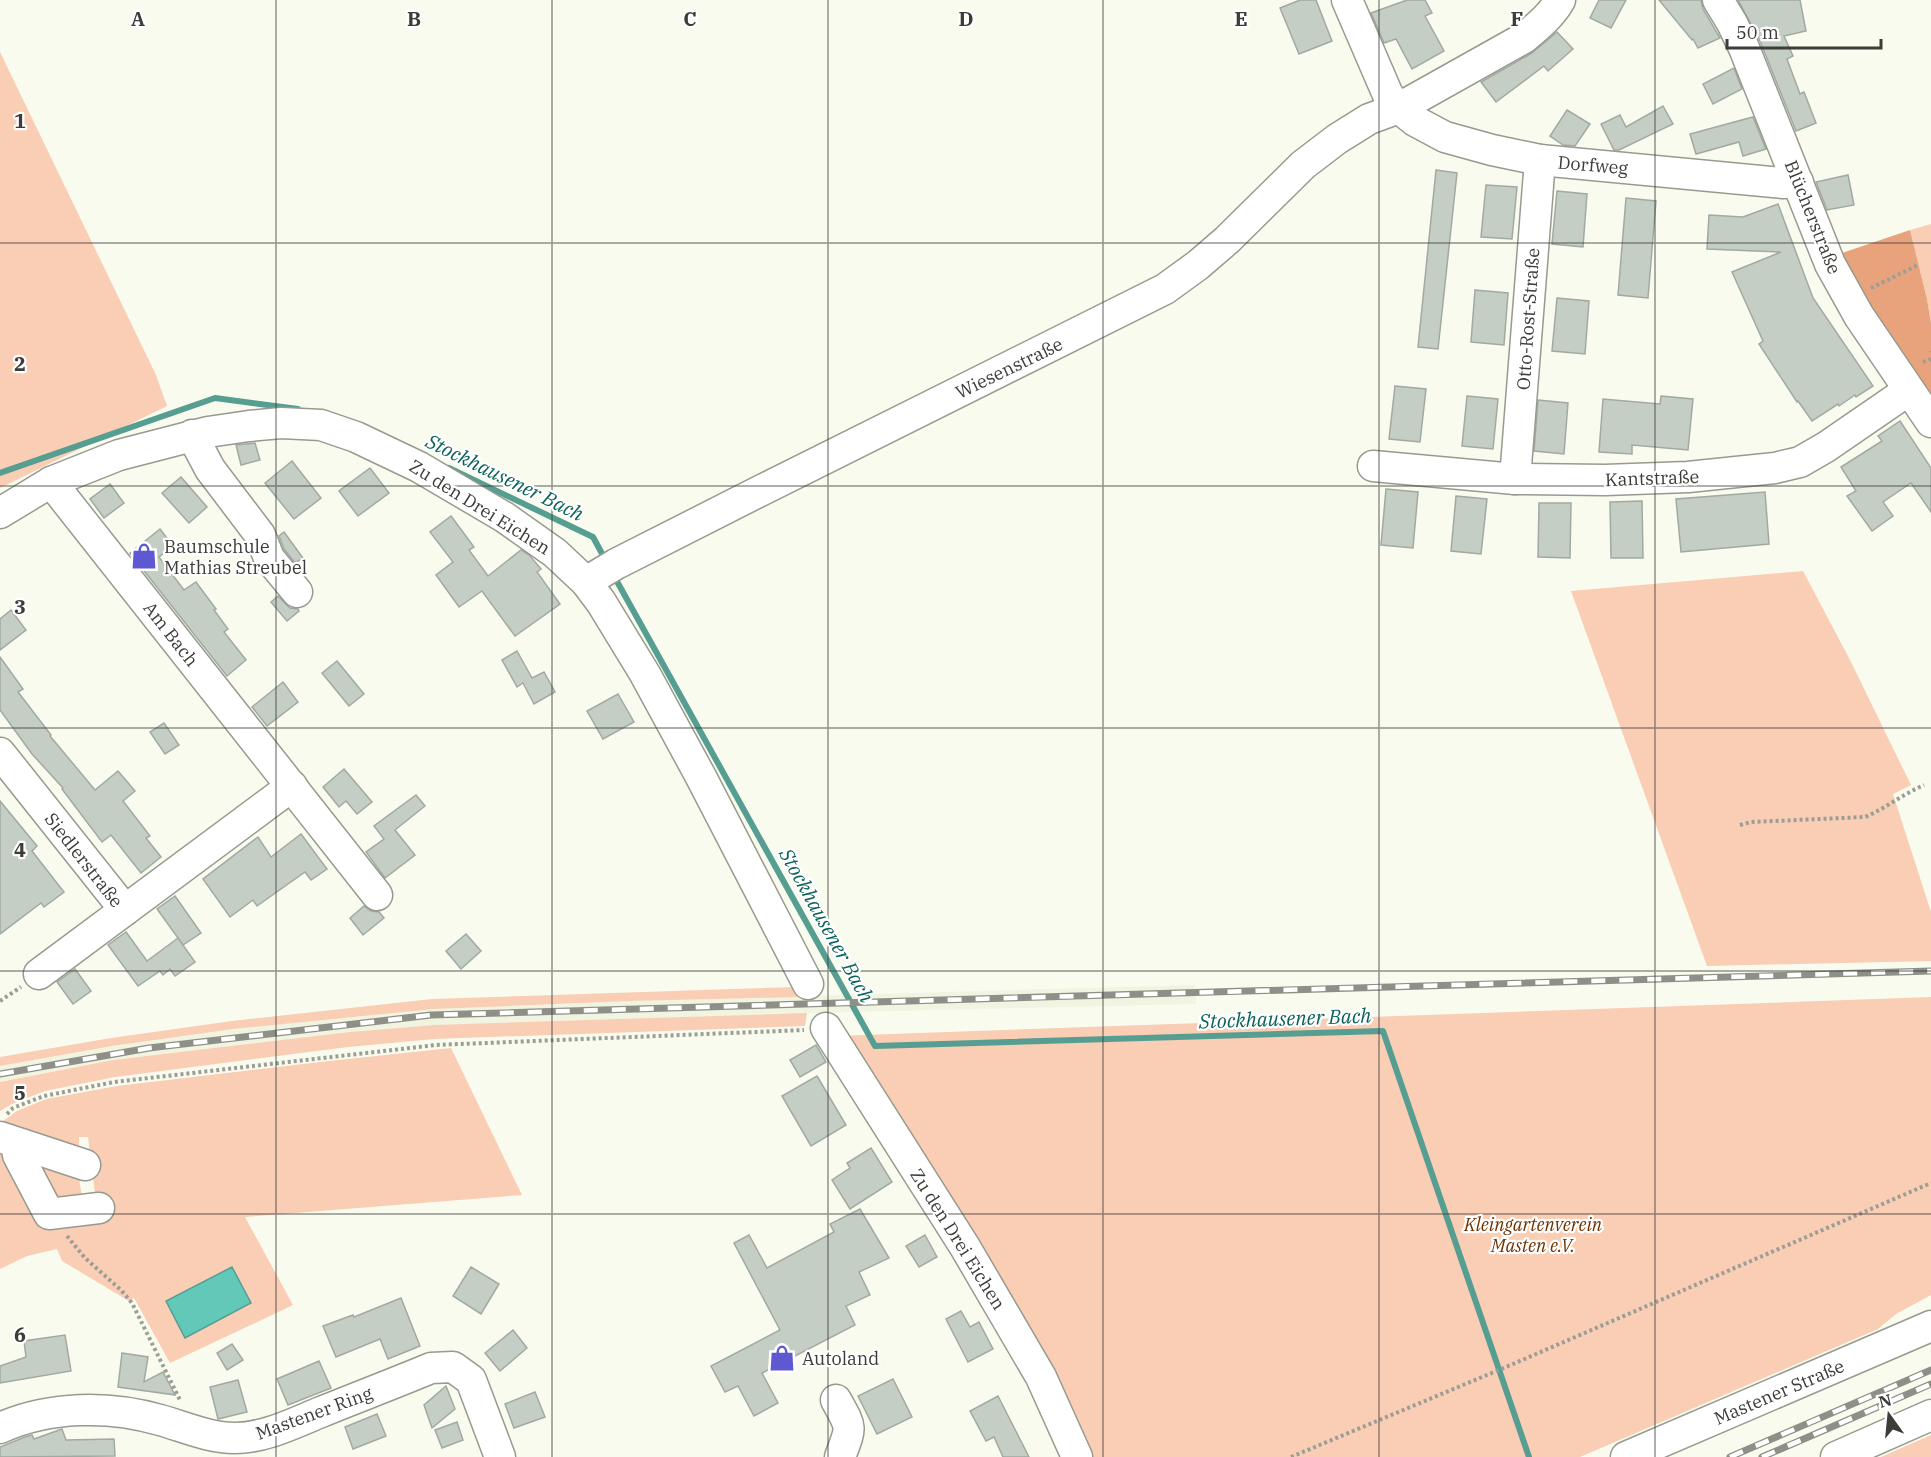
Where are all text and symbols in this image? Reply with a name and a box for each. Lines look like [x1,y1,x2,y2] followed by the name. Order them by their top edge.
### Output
[131,5,145,32] text: A
[407,5,421,32] text: B
[683,5,697,32] text: C
[958,5,974,32] text: D
[1234,5,1248,32] text: E
[1511,5,1523,32] text: F
[1727,12,1882,50] scale bar
[1736,21,1779,44] text: 50 m
[14,107,26,134] text: 1
[1557,150,1629,180] street label: Dorfweg
[1780,157,1846,277] street label: Blücherstraße
[1512,247,1544,391] street label: Otto-Rost-Straße
[952,332,1066,404] street label: Wiesenstraße
[14,350,26,377] text: 2
[421,427,588,527] water label: Stockhausener Bach
[405,454,555,560] street label: Zu den Drei Eichen
[1605,465,1699,491] street label: Kantstraße
[164,535,307,579] place label: Baumschule Mathias Streubel
[129,541,159,571] shop icon: Baumschule Mathias Streubel
[14,593,26,620] text: 3
[139,597,203,671] street label: Am Bach
[40,808,128,912] street label: Siedlerstraße
[14,836,26,863] text: 4
[773,842,881,1007] water label: Stockhausener Bach
[1197,1001,1372,1035] water label: Stockhausener Bach
[14,1079,26,1106] text: 5
[905,1164,1011,1314] street label: Zu den Drei Eichen
[1463,1213,1603,1257] park label: Kleingartenverein Masten e.V.
[14,1321,26,1348] text: 6
[767,1343,797,1373] shop icon: Autoland
[802,1347,879,1370] place label: Autoland
[1710,1354,1848,1430] street label: Mastener Straße
[252,1381,376,1445] street label: Mastener Ring
[1859,1385,1919,1445] north arrow
[1876,1389,1894,1412] text: N

